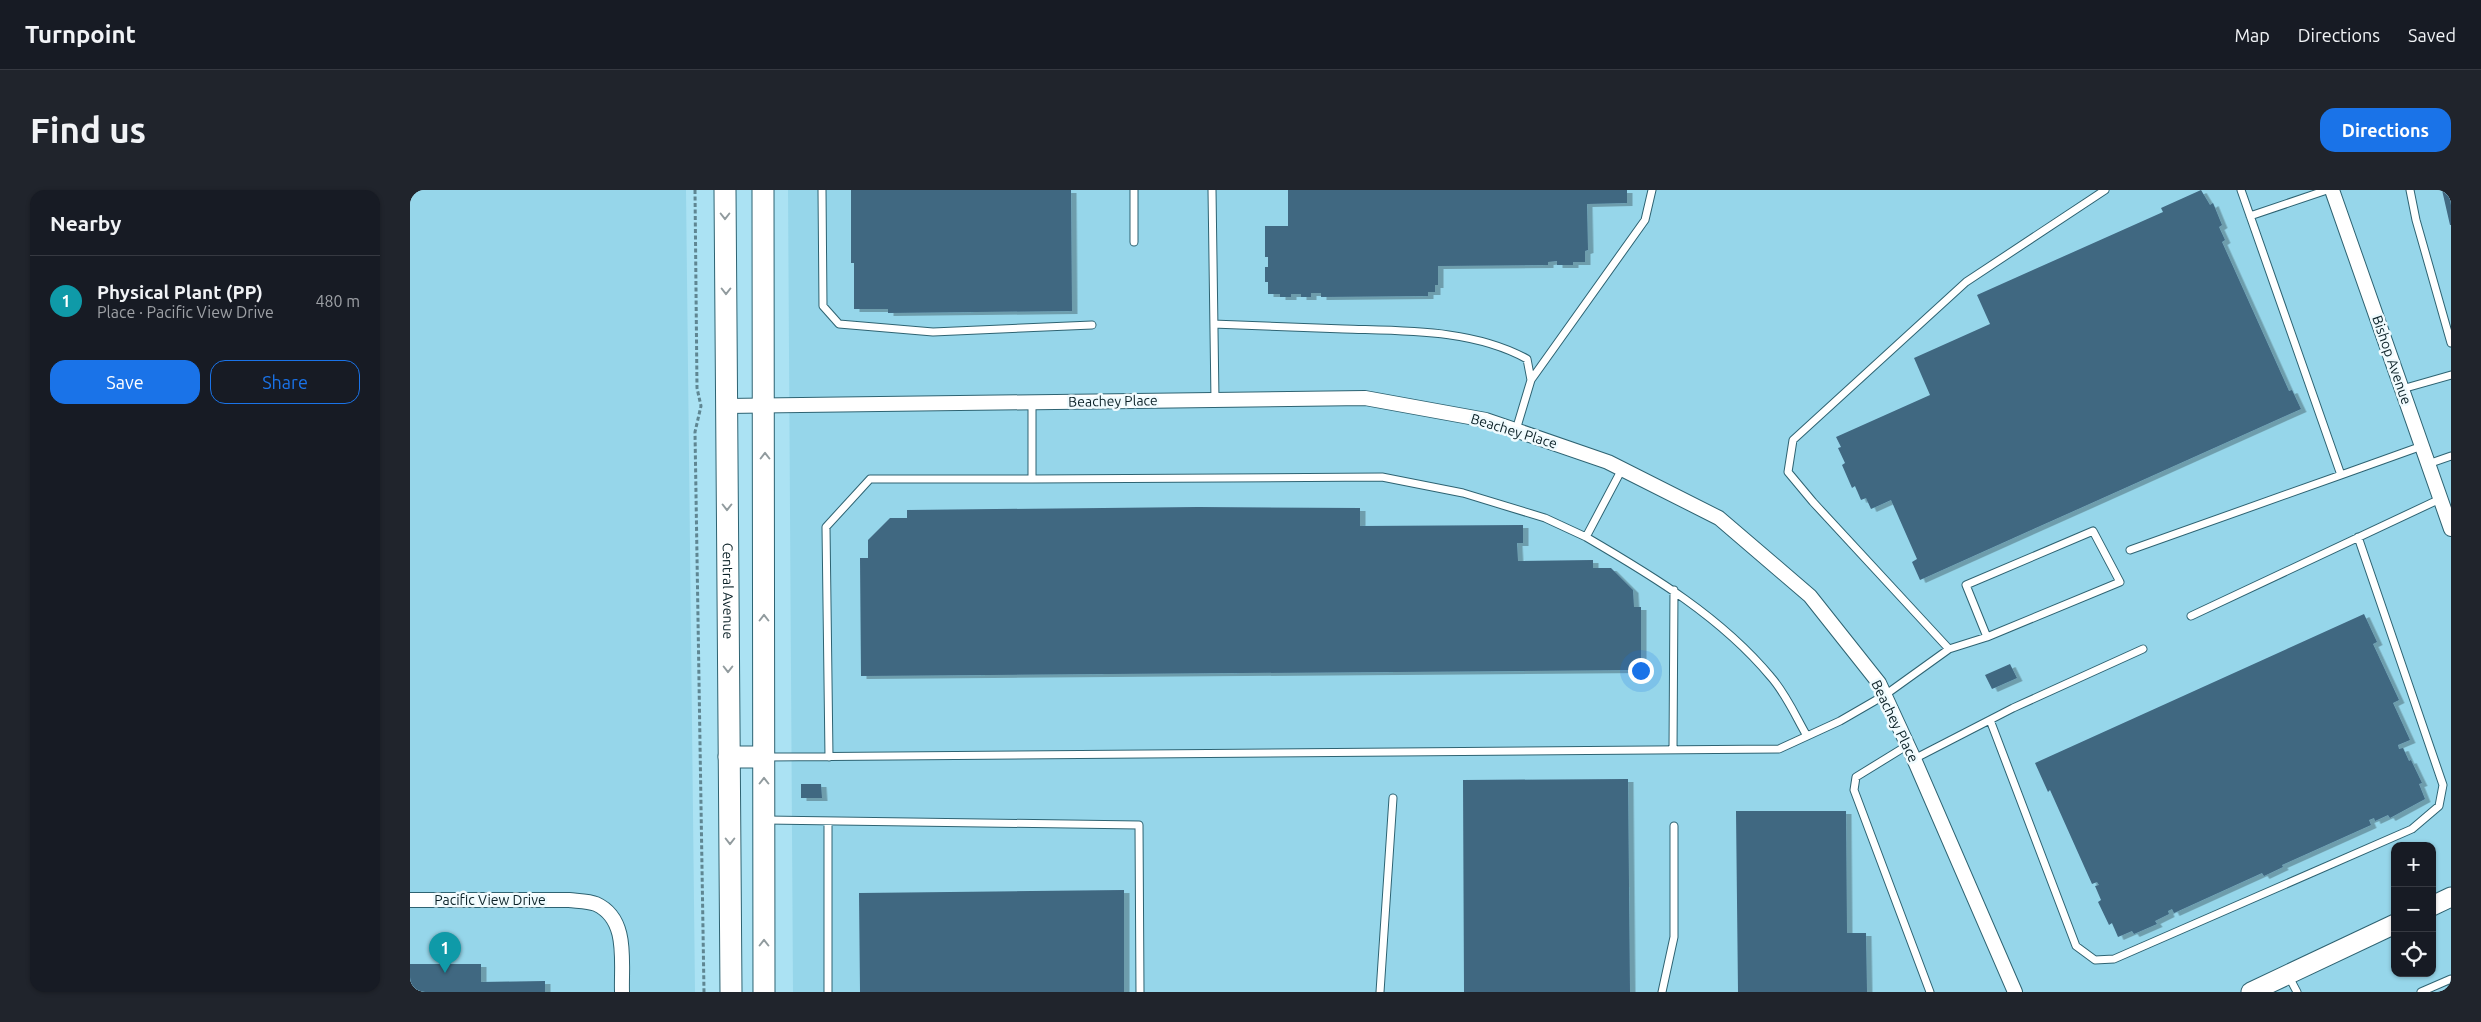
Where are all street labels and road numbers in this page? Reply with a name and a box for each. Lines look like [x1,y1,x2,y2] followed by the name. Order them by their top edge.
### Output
[2369,313,2415,407] street label: Bishop Avenue
[1068,392,1158,410] street label: Beachey Place
[1469,410,1559,452] street label: Beachey Place
[720,543,736,639] street label: Central Avenue
[1868,677,1922,765] street label: Beachey Place
[434,892,546,908] street label: Pacific View Drive

